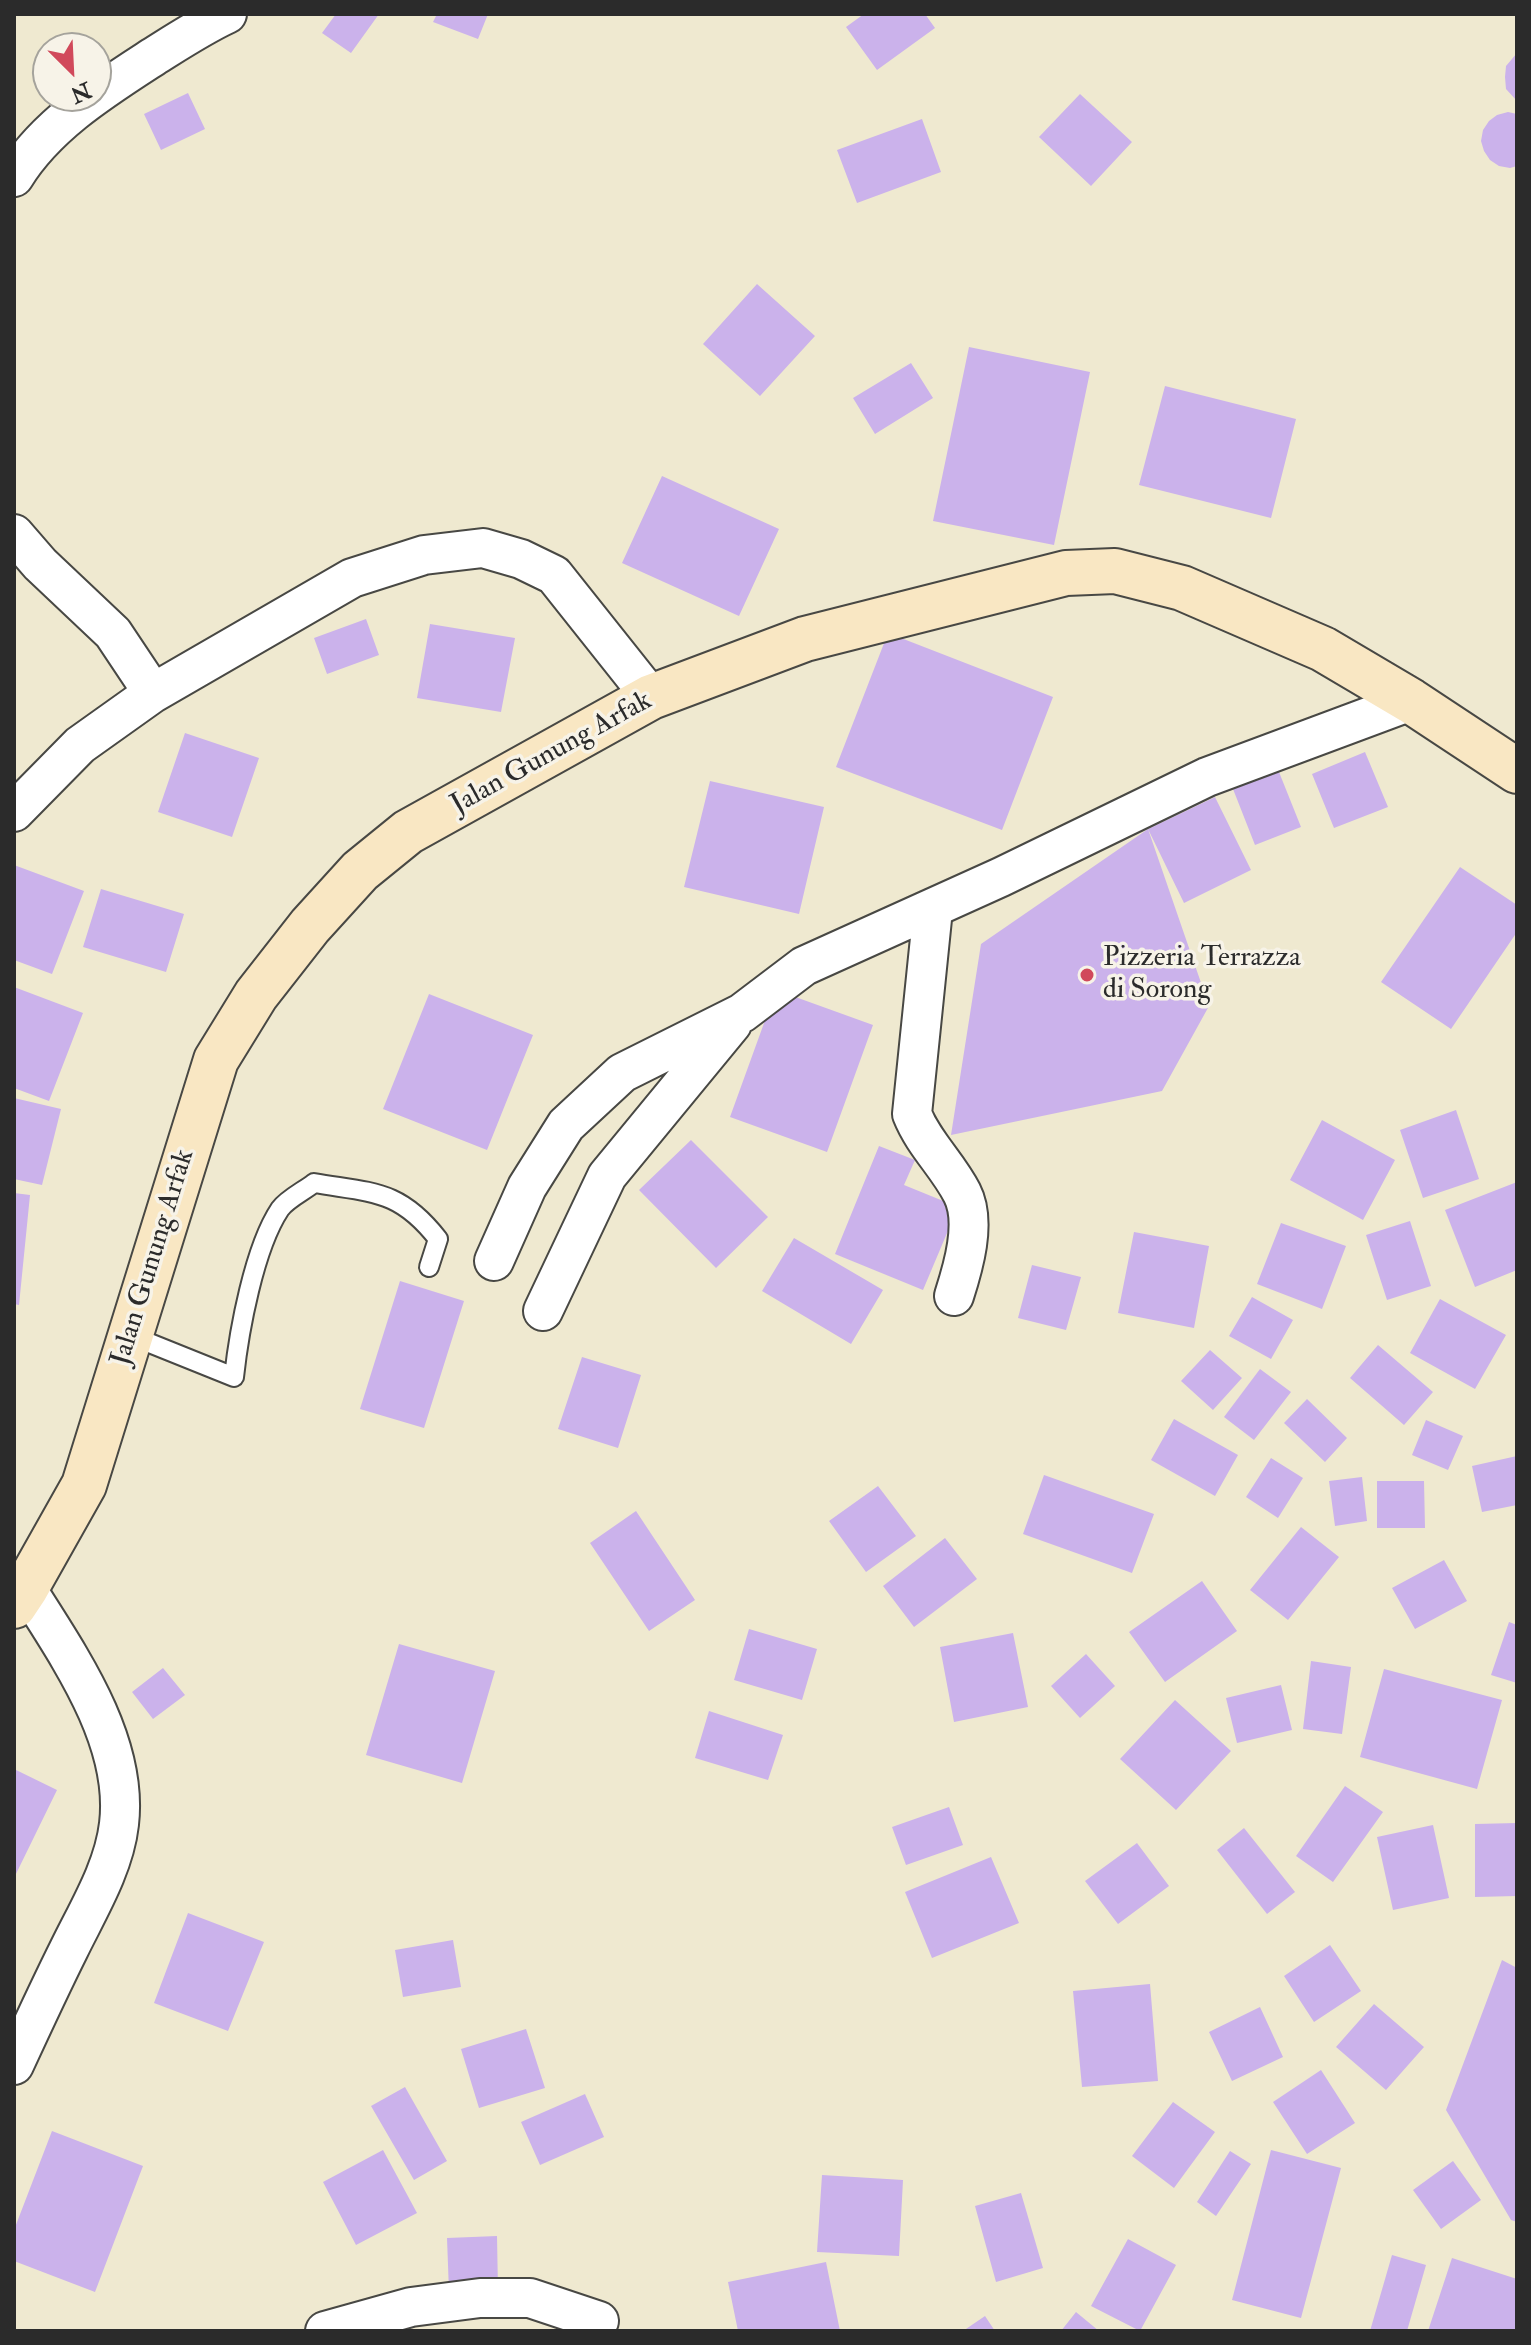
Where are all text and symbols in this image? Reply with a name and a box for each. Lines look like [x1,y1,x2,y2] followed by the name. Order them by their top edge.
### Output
[32,32,112,112] north arrow
[66,75,96,109] text: N
[446,685,658,823] street label: Jalan Gunung Arfak
[1103,942,1301,1008] place label: Pizzeria Terrazza di Sorong
[1078,966,1096,984] marker: Pizzeria Terrazza di Sorong
[105,1146,203,1370] street label: Jalan Gunung Arfak

